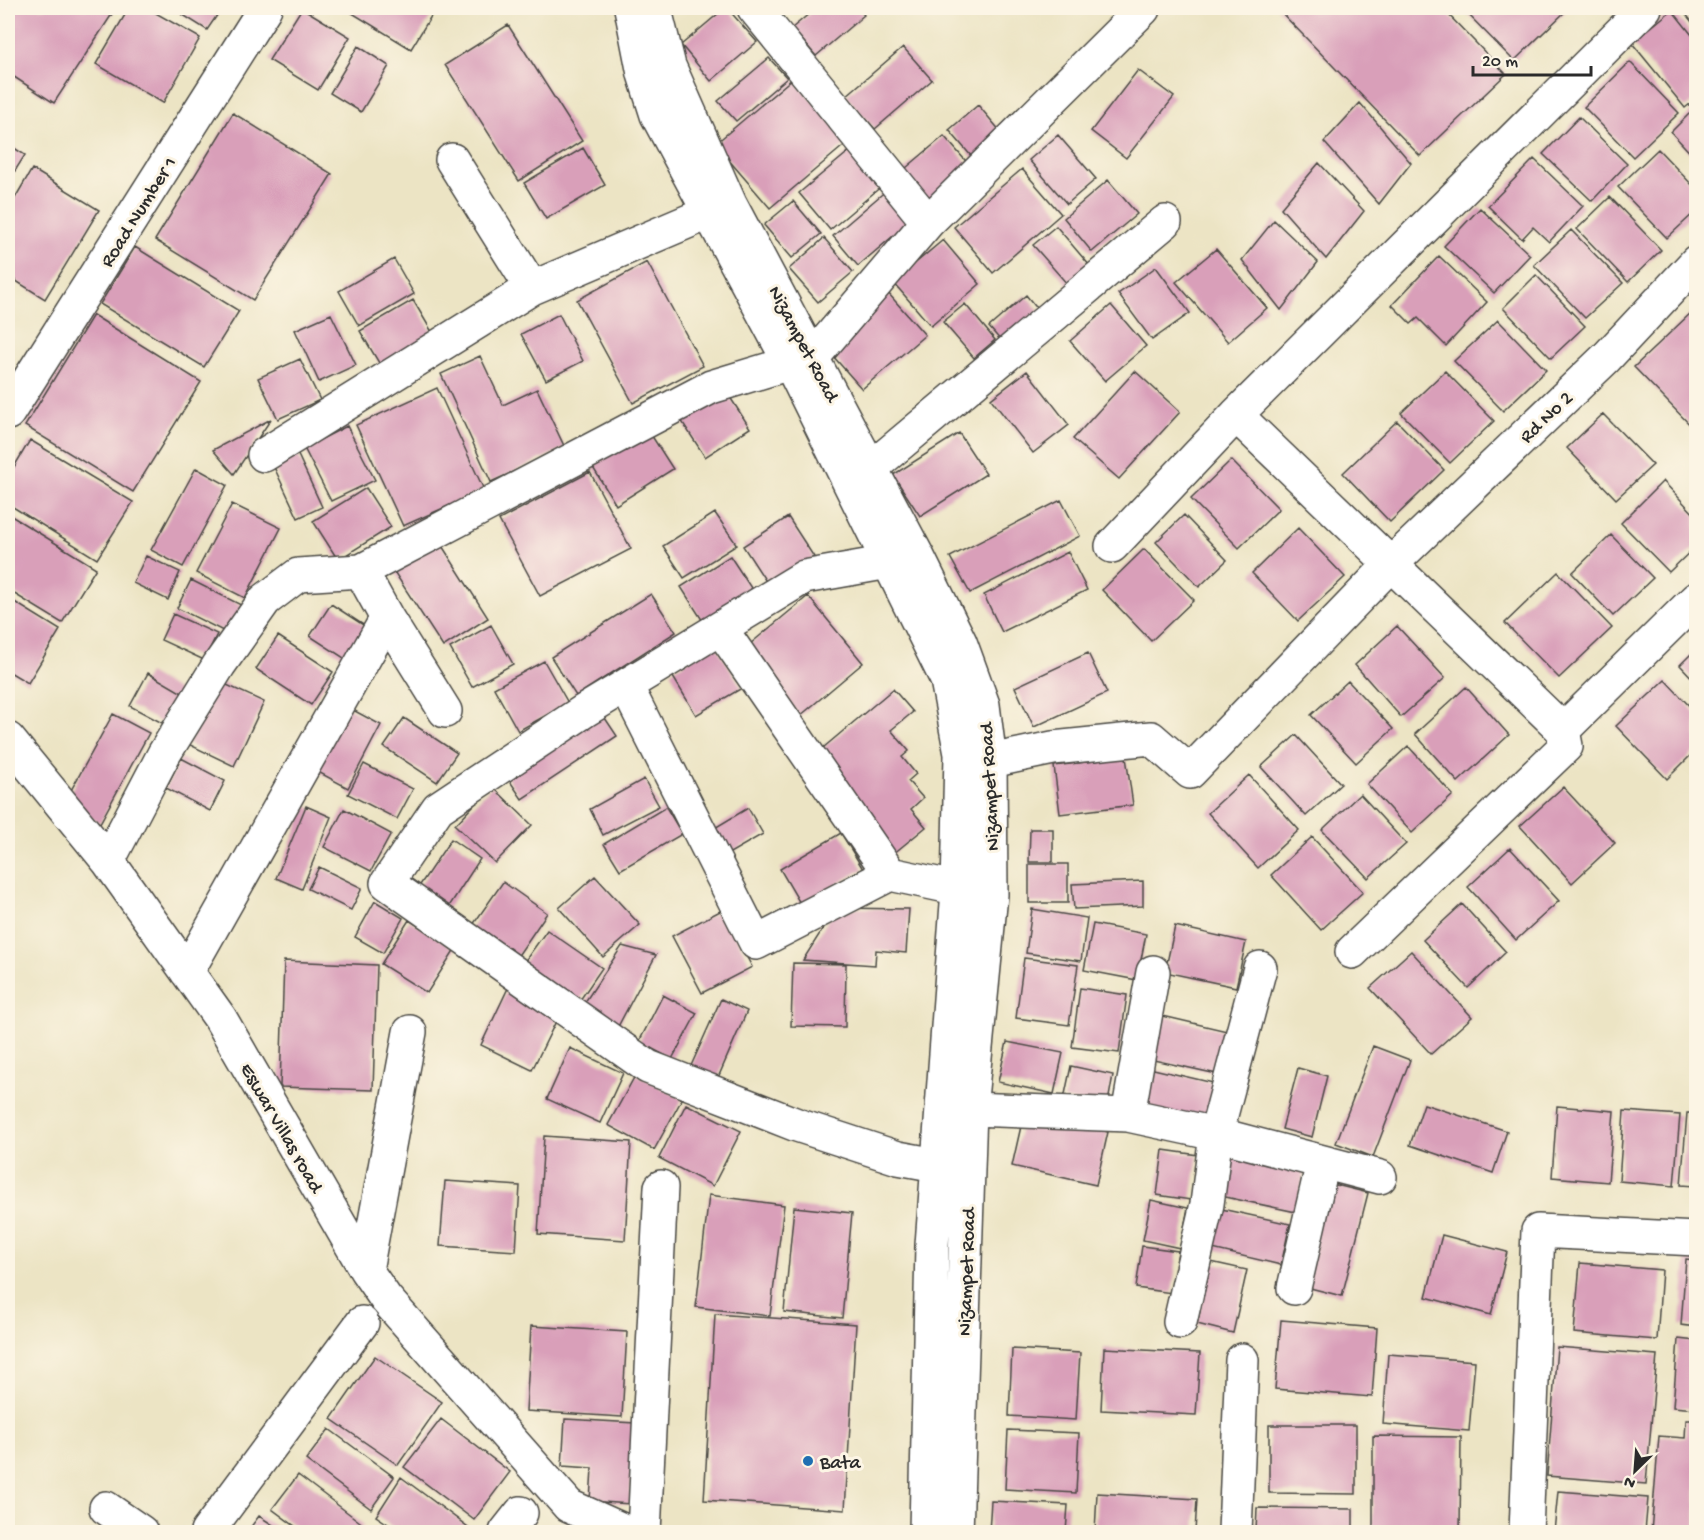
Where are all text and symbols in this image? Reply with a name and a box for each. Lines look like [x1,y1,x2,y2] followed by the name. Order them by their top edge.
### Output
[1473,39,1592,77] scale bar
[1482,52,1518,73] text: 20 m
[97,153,183,272] street label: Road Number 1
[762,283,843,409] street label: Nizampet Road
[1516,388,1579,449] street label: Rd No 2
[977,720,1006,851] street label: Nizampet Road
[234,1060,328,1200] street label: Eswar Villas road
[955,1205,982,1337] street label: Nizampet Road
[1605,1441,1665,1501] north arrow
[819,1453,861,1476] place label: Bata
[801,1454,815,1468] marker: Bata
[1621,1470,1639,1492] text: N

